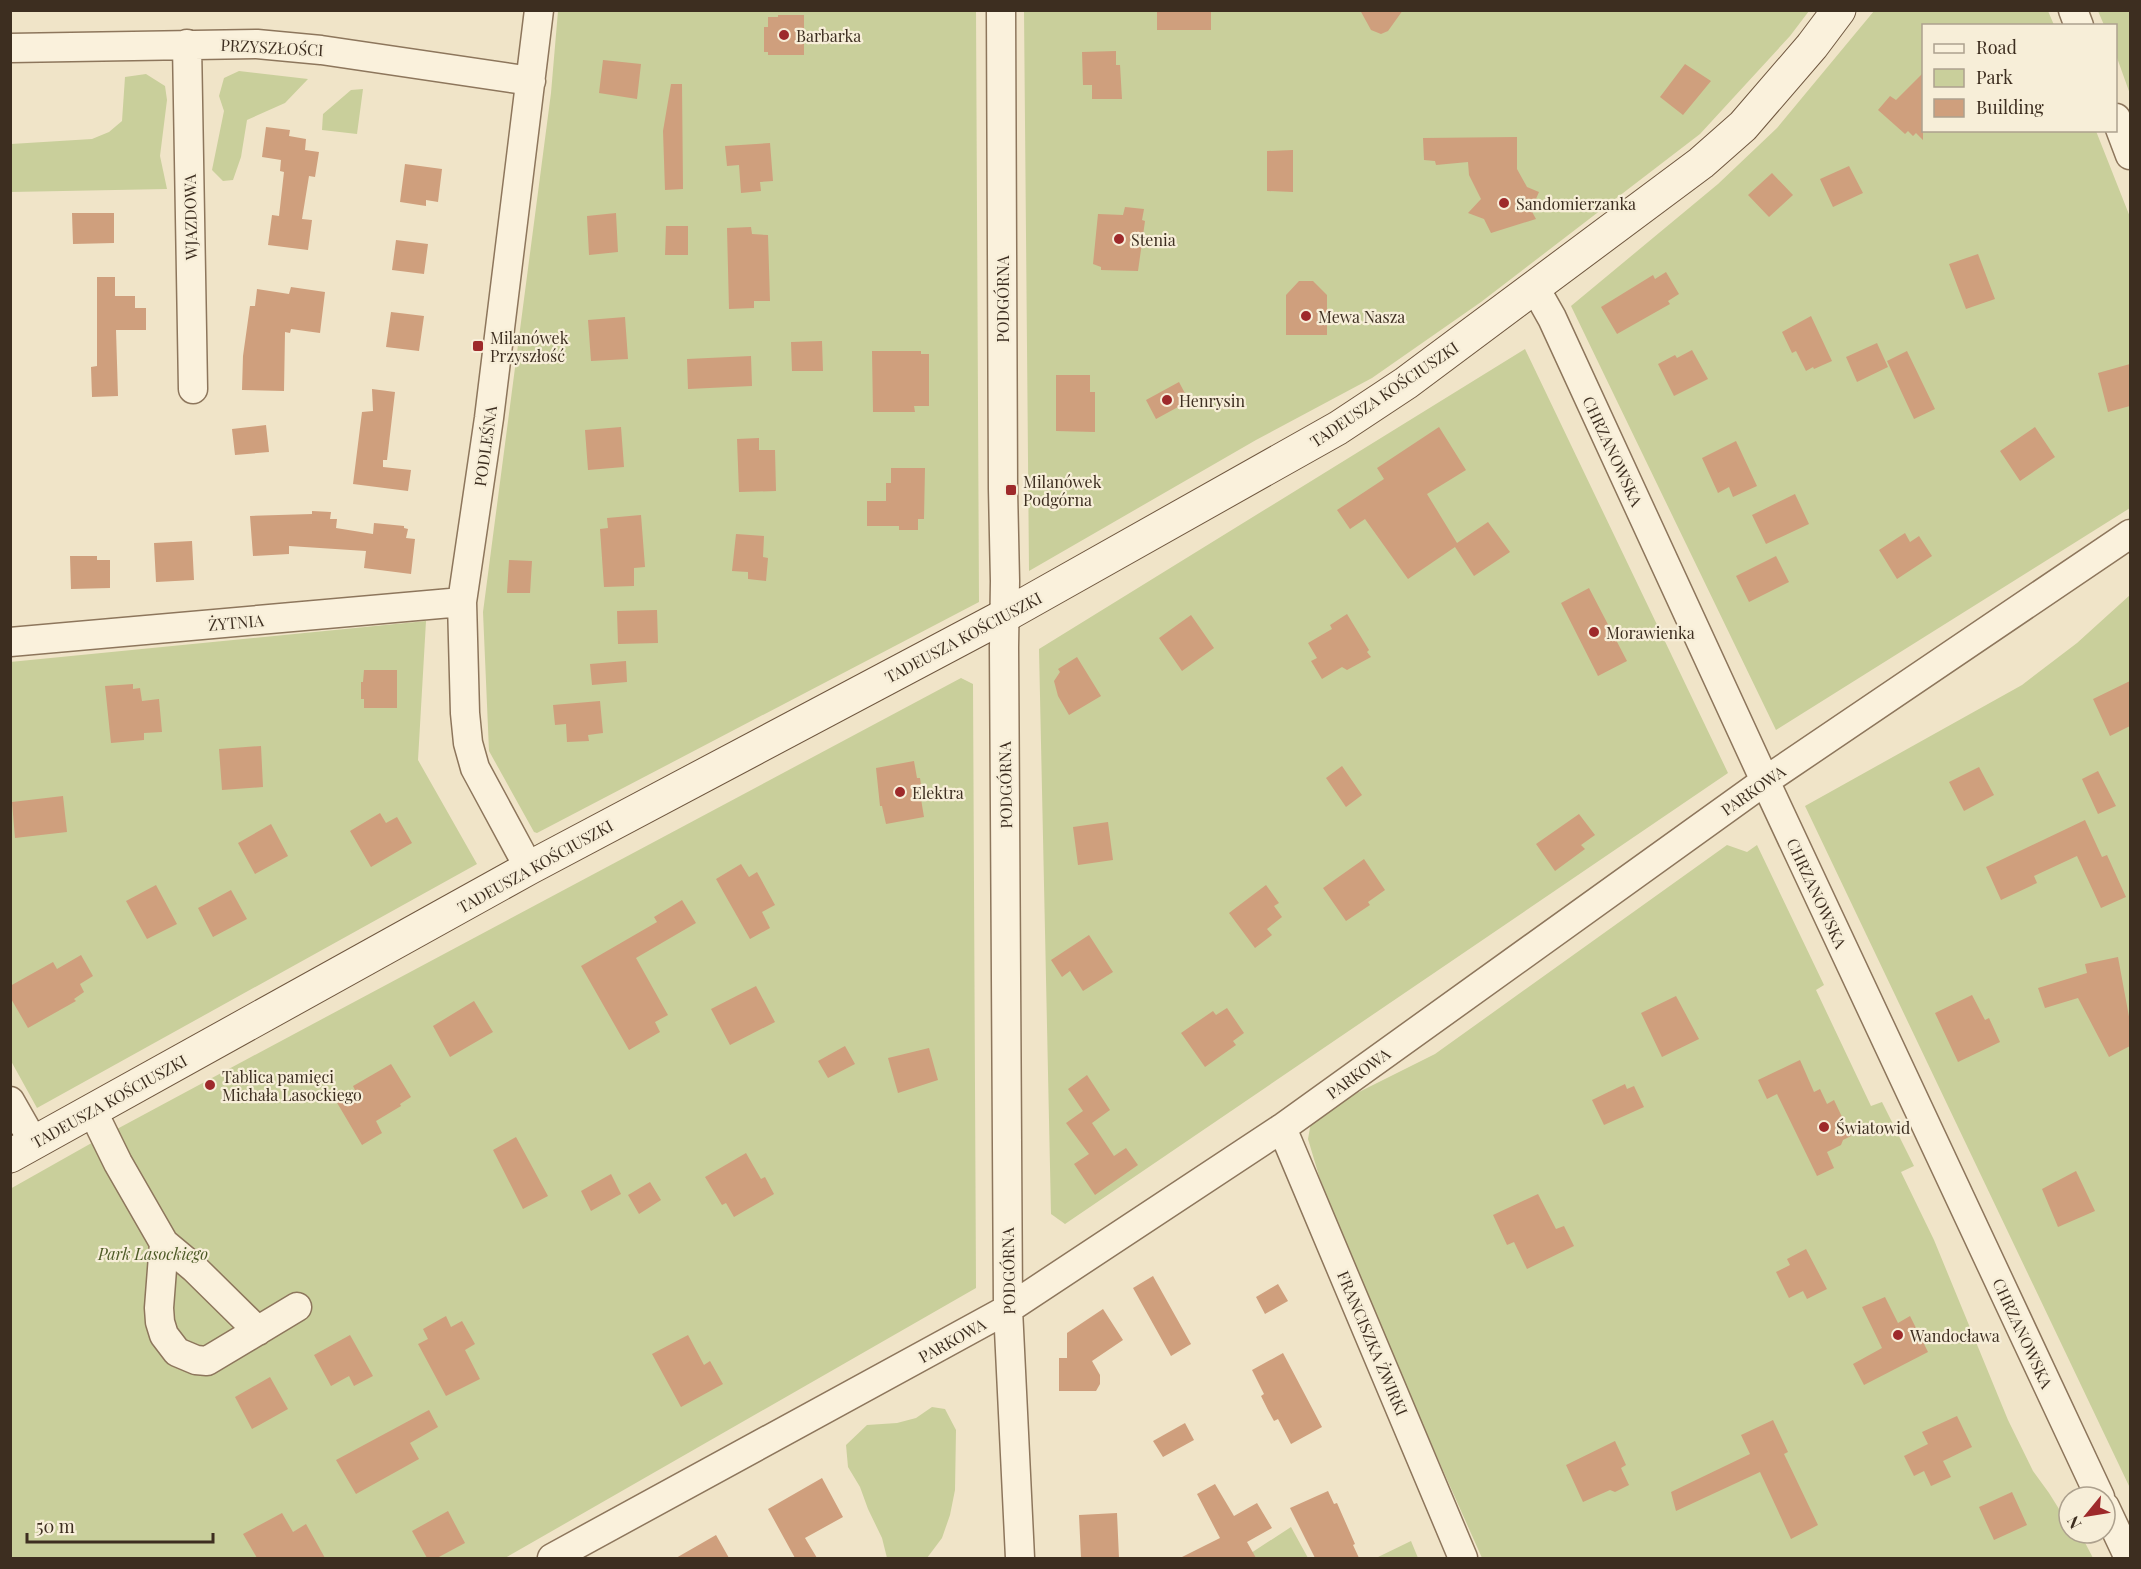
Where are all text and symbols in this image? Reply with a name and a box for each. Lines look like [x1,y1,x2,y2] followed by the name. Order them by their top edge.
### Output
[1922,24,2117,132] legend
[796,25,861,46] place label: Barbarka
[777,28,791,42] marker: Barbarka
[220,34,324,60] street label: PRZYSZŁOŚCI
[1976,35,2017,59] text: Road
[1976,65,2013,89] text: Park
[1976,95,2044,119] text: Building
[179,173,201,261] street label: WJAZDOWA
[1516,193,1636,214] place label: Sandomierzanka
[1497,196,1511,210] marker: Sandomierzanka
[1131,229,1176,250] place label: Stenia
[1112,232,1126,246] marker: Stenia
[992,254,1013,343] street label: PODGÓRNA
[1318,306,1405,327] place label: Mewa Nasza
[1299,309,1313,323] marker: Mewa Nasza
[490,327,569,366] place label: Milanówek Przyszłość
[1306,336,1462,452] street label: TADEUSZA KOŚCIUSZKI
[471,339,485,353] marker: Milanówek Przyszłość
[1179,390,1245,411] place label: Henrysin
[1160,393,1174,407] marker: Henrysin
[1578,393,1648,510] street label: CHRZANOWSKA
[469,403,501,488] street label: PODLEŚNA
[1023,471,1102,510] place label: Milanówek Podgórna
[1004,483,1018,497] marker: Milanówek Podgórna
[881,587,1045,687] street label: TADEUSZA KOŚCIUSZKI
[207,609,266,635] street label: ŻYTNIA
[1606,622,1695,643] place label: Morawienka
[1587,625,1601,639] marker: Morawienka
[994,740,1016,829] street label: PODGÓRNA
[1717,760,1790,820] street label: PARKOWA
[912,782,964,803] place label: Elektra
[893,785,907,799] marker: Elektra
[453,814,617,918] street label: TADEUSZA KOŚCIUSZKI
[1782,835,1852,952] street label: CHRZANOWSKA
[1322,1042,1395,1103] street label: PARKOWA
[27,1049,191,1153] street label: TADEUSZA KOŚCIUSZKI
[222,1066,362,1105] place label: Tablica pamięci Michała Lasockiego
[203,1078,217,1092] marker: Tablica pamięci Michała Lasockiego
[1836,1117,1910,1138] place label: Światowid
[1817,1120,1831,1134] marker: Światowid
[997,1226,1019,1315] street label: PODGÓRNA
[97,1243,208,1264] park label: Park Lasockiego
[1333,1267,1413,1419] street label: FRANCISZKA ŻWIRKI
[1988,1275,2058,1392] street label: CHRZANOWSKA
[915,1312,990,1367] street label: PARKOWA
[1909,1325,2000,1346] place label: Wandocława
[1891,1328,1905,1342] marker: Wandocława
[2057,1485,2117,1545] north arrow
[27,1506,213,1544] scale bar
[2061,1512,2086,1533] text: N
[36,1514,75,1538] text: 50 m

